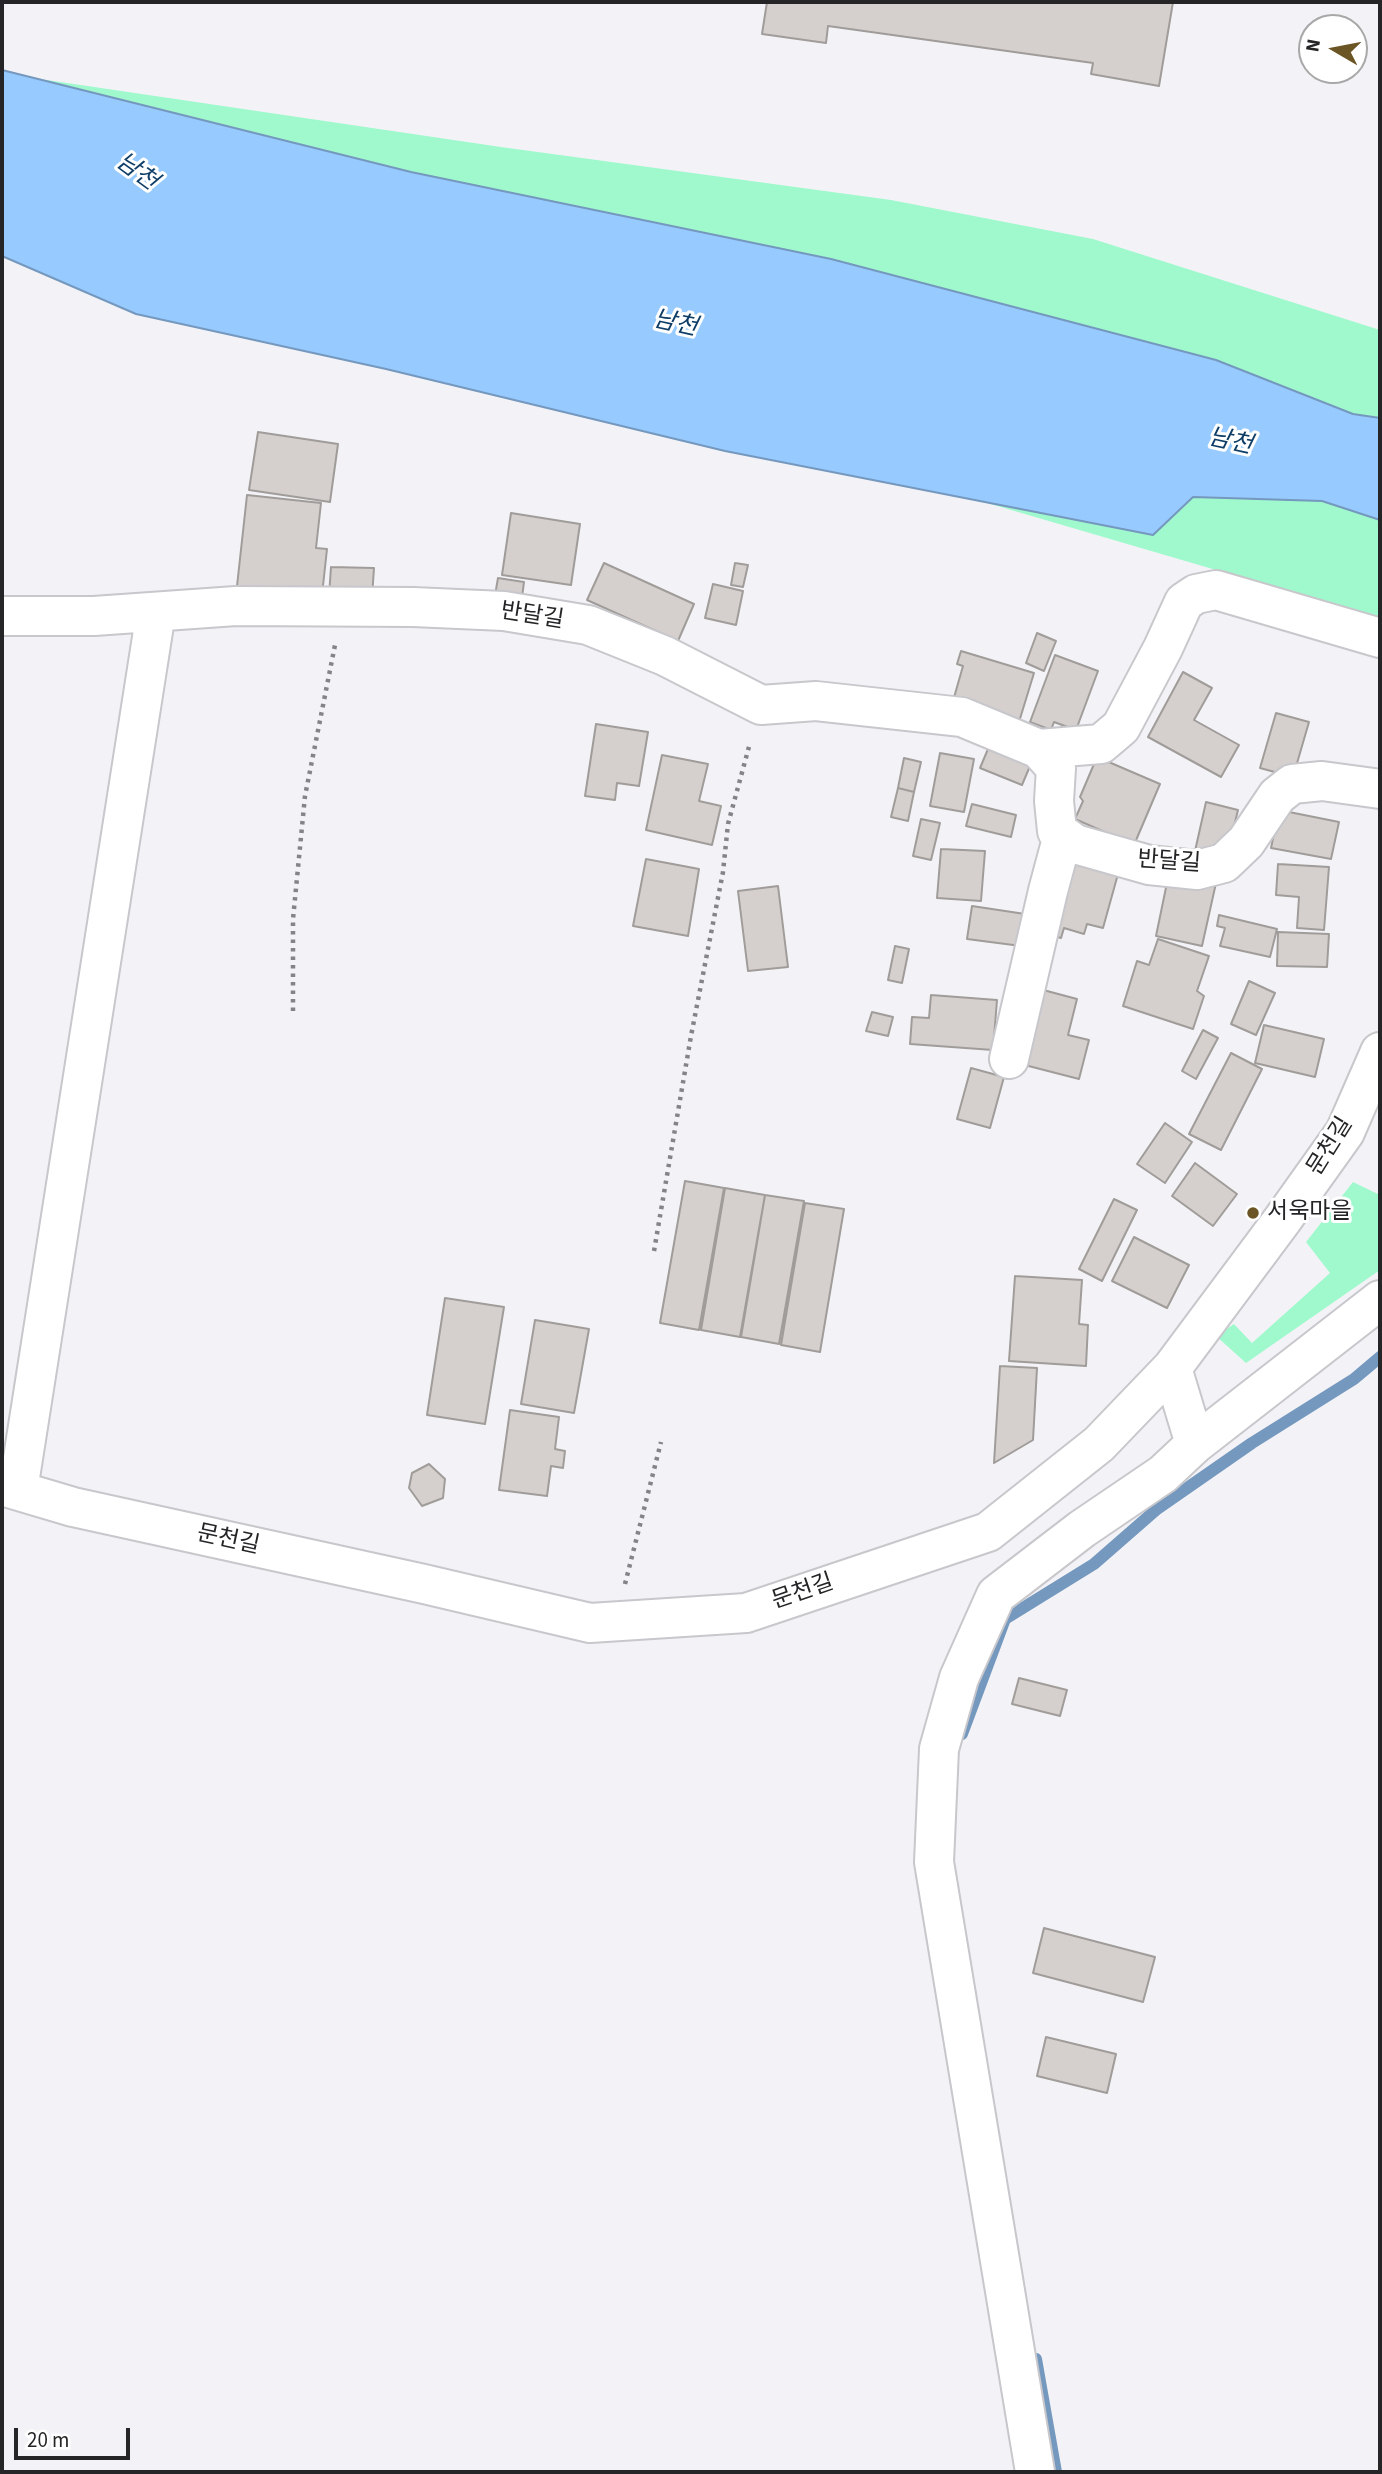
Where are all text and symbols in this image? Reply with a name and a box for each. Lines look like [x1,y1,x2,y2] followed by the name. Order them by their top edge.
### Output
[1298,14,1368,84] north arrow
[1299,37,1328,54] text: N
[110,148,162,198] water label: 남천
[650,306,700,344] water label: 남천
[1205,424,1255,462] water label: 남천
[498,598,566,636] street label: 반달길
[1136,847,1202,879] street label: 반달길
[1302,1113,1360,1181] street label: 문천길
[1267,1199,1352,1227] place label: 서욱마을
[1245,1205,1261,1221] marker: 서욱마을
[194,1521,262,1561] street label: 문천길
[768,1570,838,1616] street label: 문천길
[18,2414,133,2458] scale bar
[27,2425,69,2455] text: 20 m

